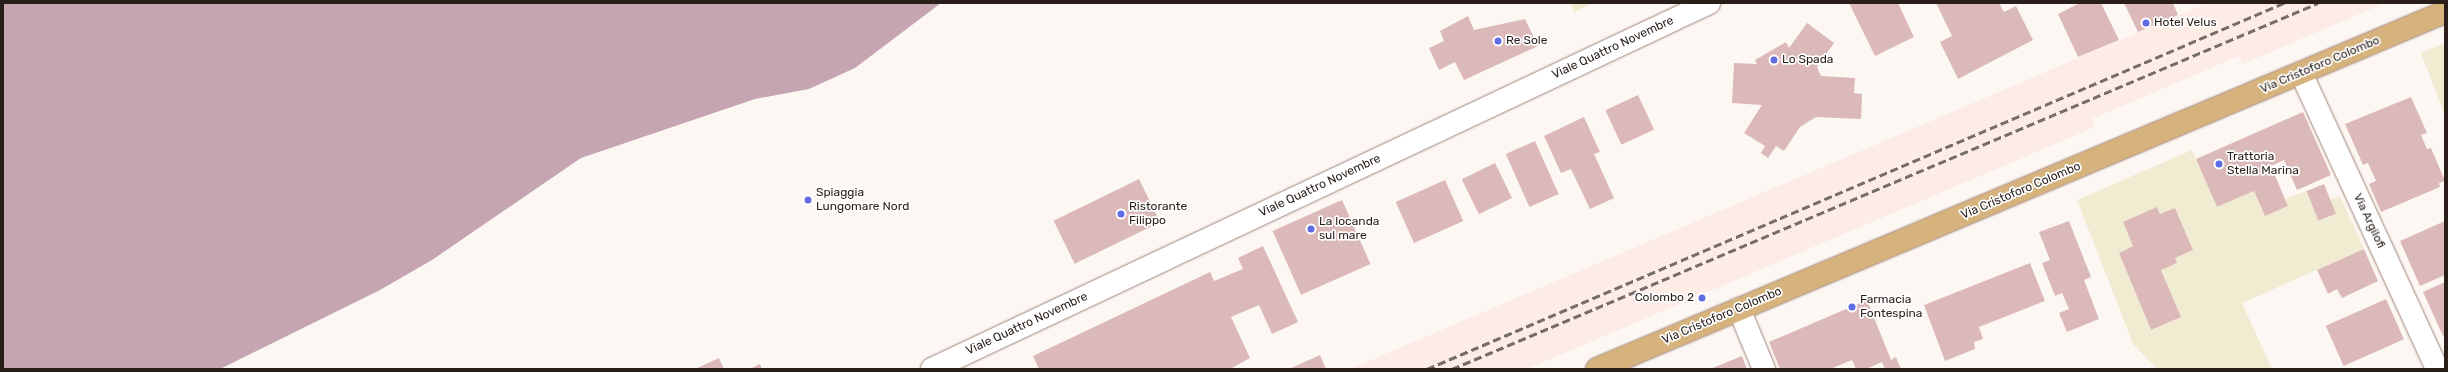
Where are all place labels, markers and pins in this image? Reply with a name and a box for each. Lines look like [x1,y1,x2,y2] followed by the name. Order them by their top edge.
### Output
[2154,16,2217,30] place label: Hotel Velus
[2141,18,2151,28] marker: Hotel Velus
[1506,34,1547,48] place label: Re Sole
[1493,36,1503,46] marker: Re Sole
[1782,53,1833,67] place label: Lo Spada
[1769,55,1779,65] marker: Lo Spada
[2227,150,2299,178] place label: Trattoria Stella Marina
[2214,159,2224,169] marker: Trattoria Stella Marina
[816,186,909,214] place label: Spiaggia Lungomare Nord
[803,195,813,205] marker: Spiaggia Lungomare Nord
[1129,200,1187,228] place label: Ristorante Filippo
[1116,209,1126,219] marker: Ristorante Filippo
[1319,215,1379,243] place label: La locanda sul mare
[1306,224,1316,234] marker: La locanda sul mare
[1635,291,1694,305] place label: Colombo 2
[1697,293,1707,303] marker: Colombo 2
[1860,293,1922,321] place label: Farmacia Fontespina
[1847,302,1857,312] marker: Farmacia Fontespina

